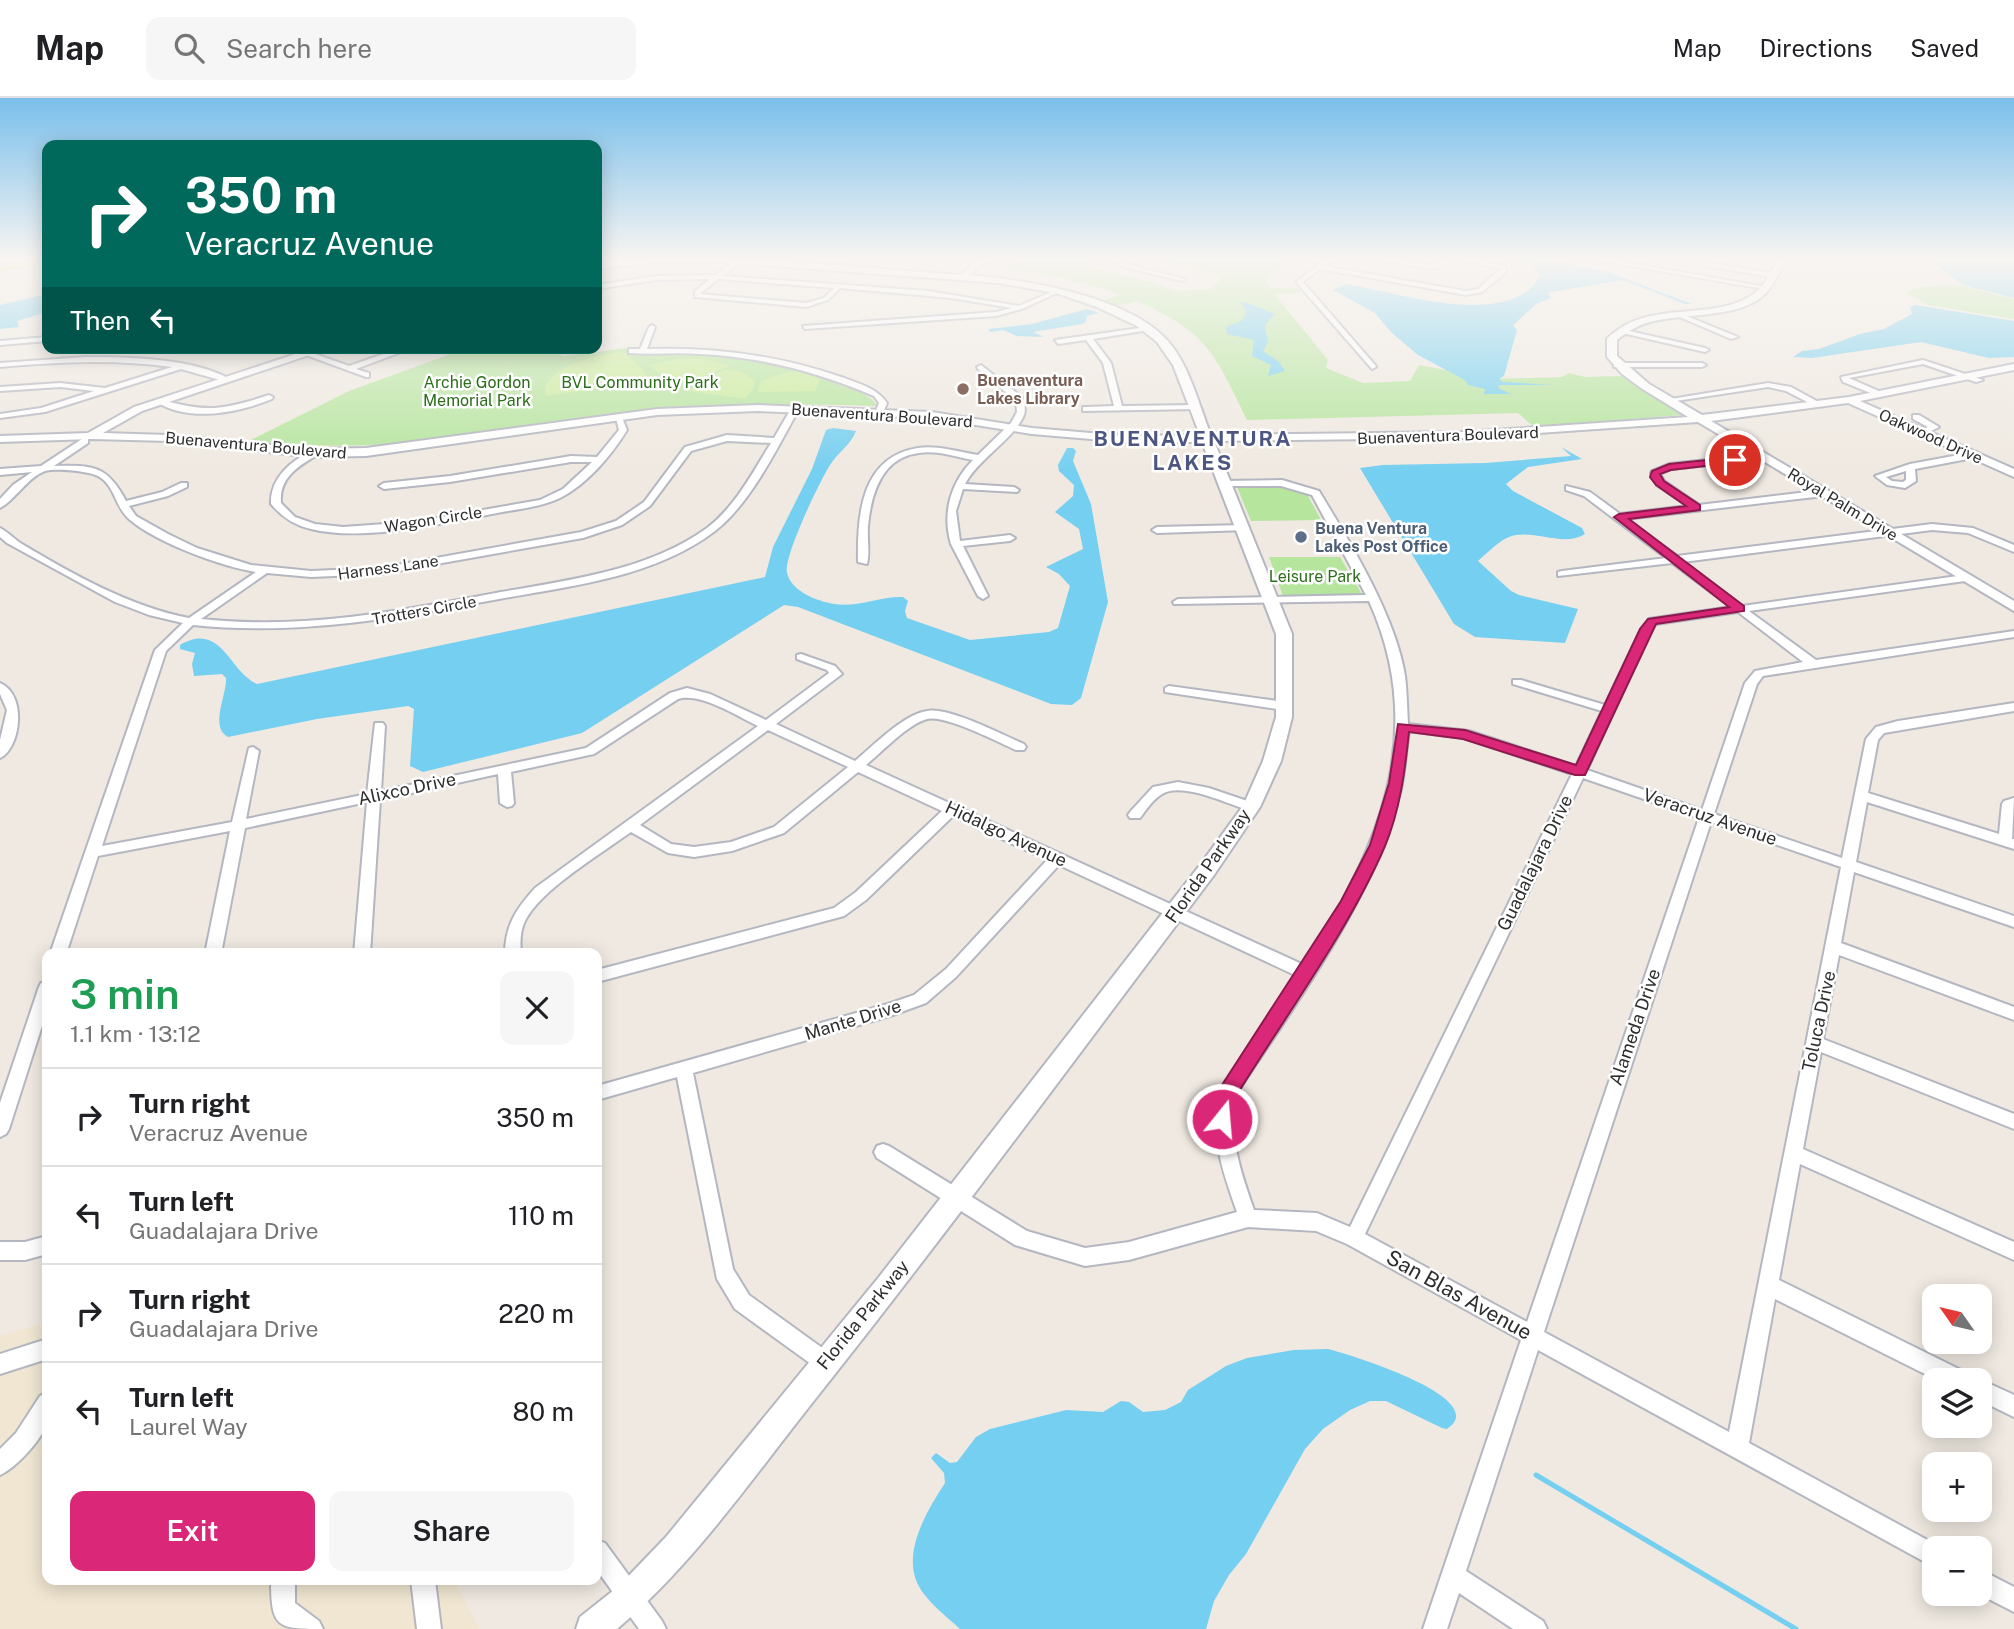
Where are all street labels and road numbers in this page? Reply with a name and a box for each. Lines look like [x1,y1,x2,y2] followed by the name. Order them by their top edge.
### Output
[791,400,973,431] street label: Buenaventura Boulevard
[1876,405,1986,468] street label: Oakwood Drive
[1357,423,1539,448] street label: Buenaventura Boulevard
[165,428,347,463] street label: Buenaventura Boulevard
[1784,464,1901,545] street label: Royal Palm Drive
[383,502,483,537] street label: Wagon Circle
[336,551,440,584] street label: Harness Lane
[370,592,478,629] street label: Trotters Circle
[356,768,458,809] street label: Alixco Drive
[1640,784,1780,849] street label: Veracruz Avenue
[1493,791,1577,934] street label: Guadalajara Drive
[942,796,1070,871] street label: Hidalgo Avenue
[1161,804,1255,927] street label: Florida Parkway
[1605,966,1664,1088] street label: Alameda Drive
[1798,969,1839,1073] street label: Toluca Drive
[802,995,904,1044] street label: Mante Drive
[1382,1244,1536,1345] street label: San Blas Avenue
[812,1256,913,1373] street label: Florida Parkway

